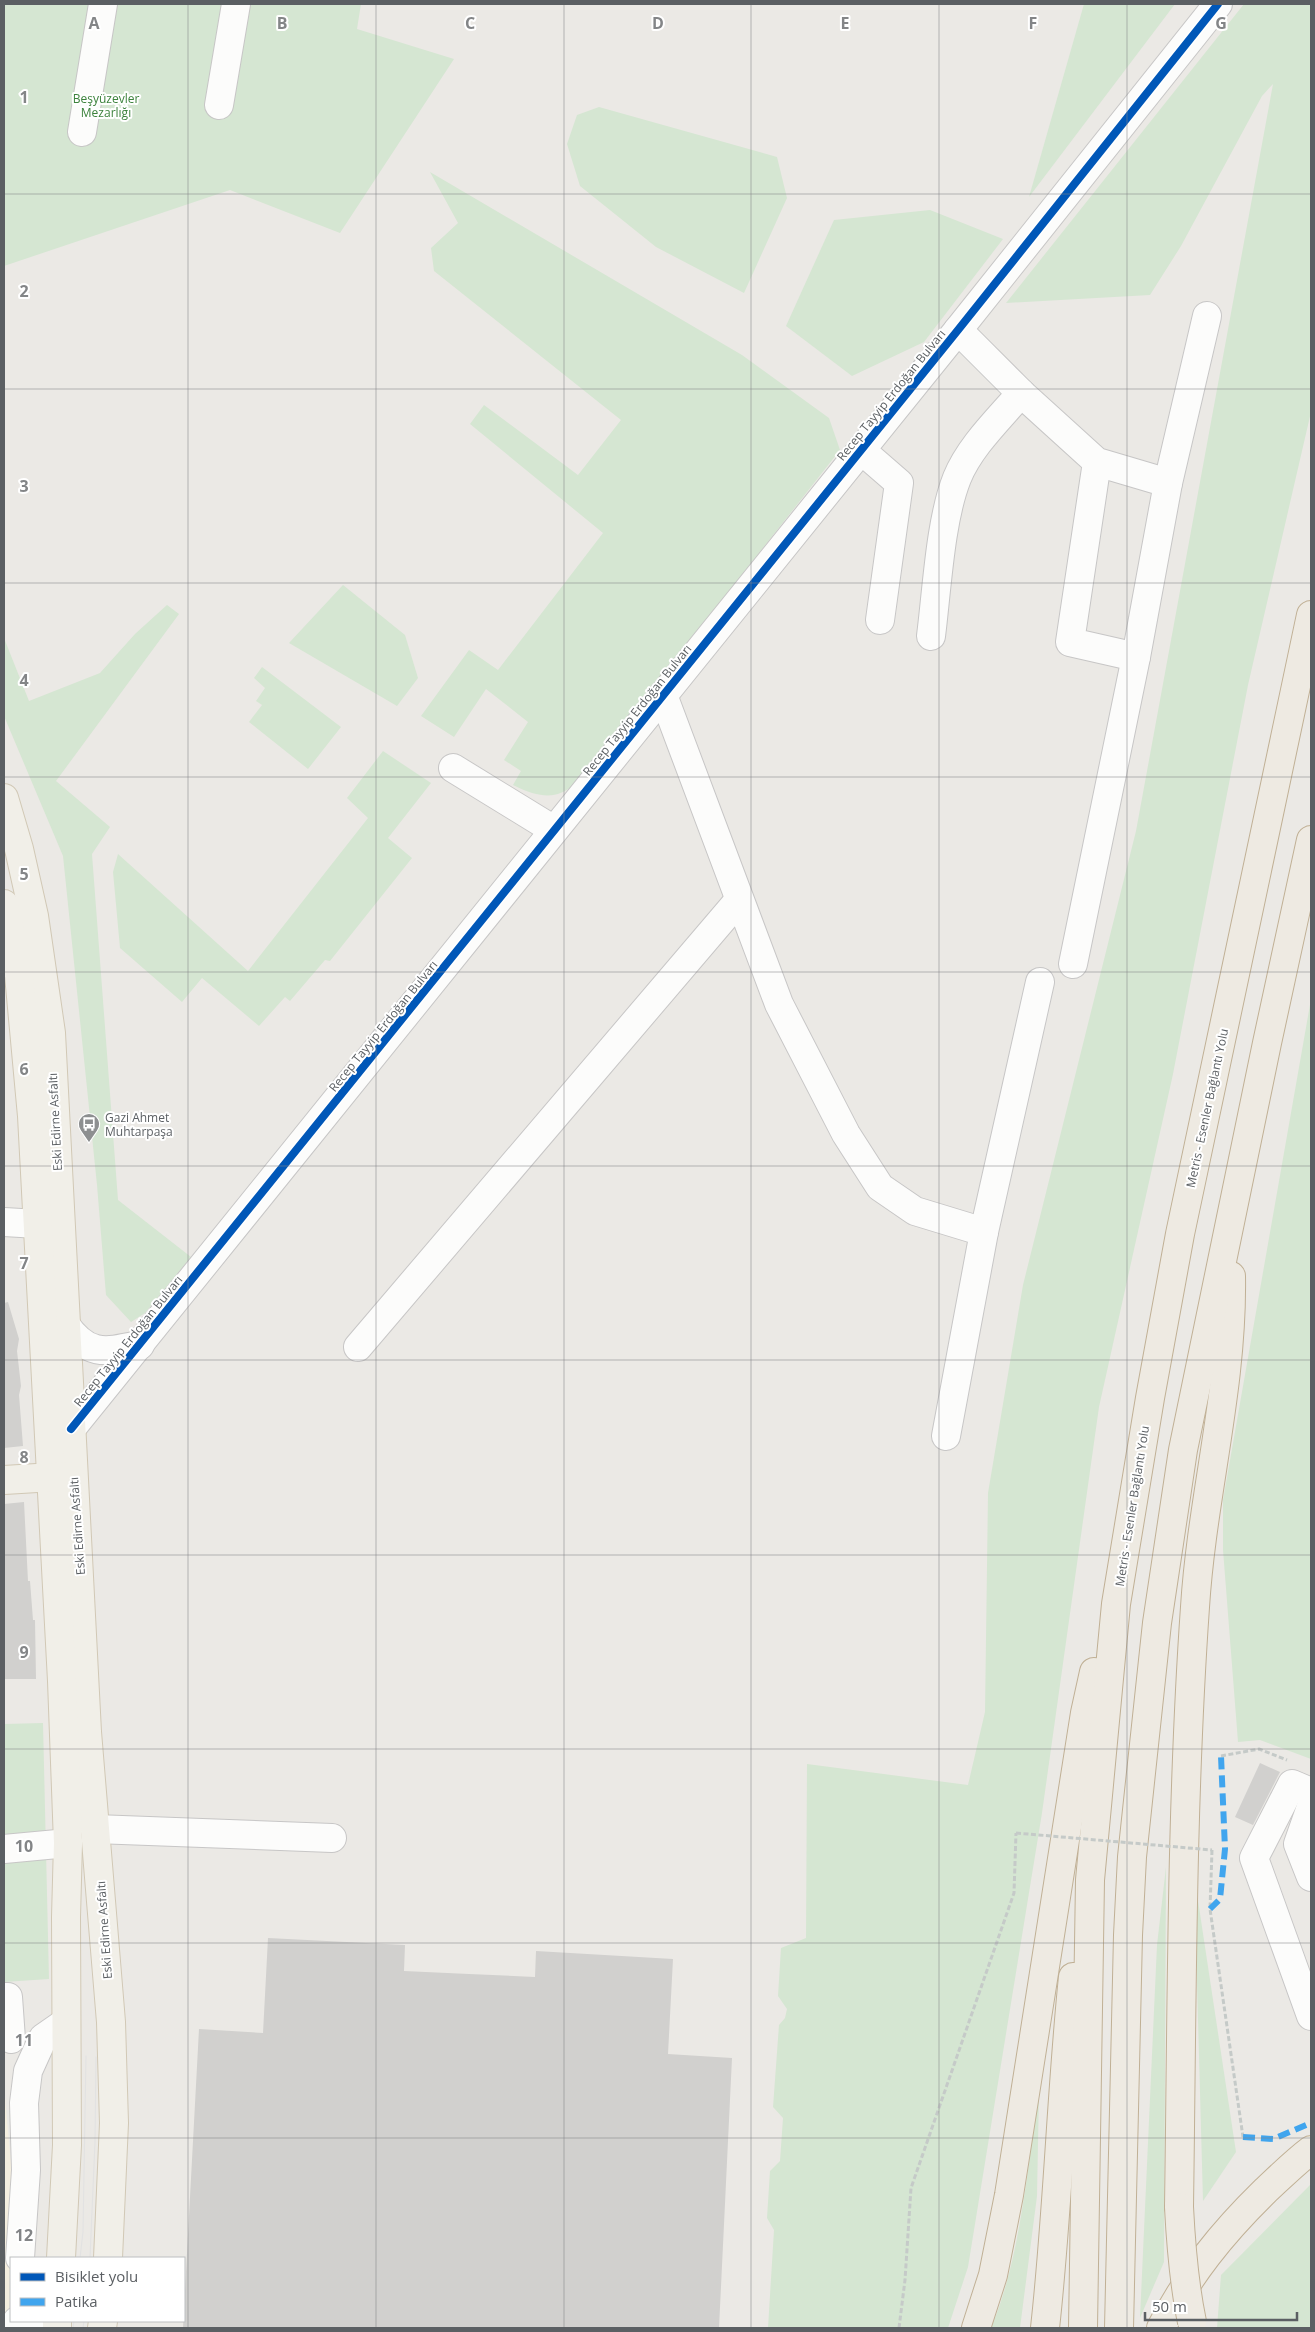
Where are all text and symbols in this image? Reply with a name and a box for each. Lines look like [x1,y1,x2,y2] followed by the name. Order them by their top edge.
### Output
[88,12,100,34] text: A
[277,12,287,34] text: B
[465,12,475,34] text: C
[652,12,664,34] text: D
[841,12,850,34] text: E
[1029,12,1037,34] text: F
[1215,12,1227,34] text: G
[19,86,29,108] text: 1
[73,90,139,121] park label: Beşyüzevler Mezarlığı
[19,280,29,302] text: 2
[833,326,949,464] street label: Recep Tayyip Erdoğan Bulvarı
[19,475,29,497] text: 3
[579,641,695,779] street label: Recep Tayyip Erdoğan Bulvarı
[19,669,29,691] text: 4
[19,863,29,885] text: 5
[325,957,441,1095] street label: Recep Tayyip Erdoğan Bulvarı
[1182,1027,1232,1189] street label: Metris - Esenler Bağlantı Yolu
[19,1058,29,1080] text: 6
[44,1072,66,1172] street label: Eski Edirne Asfaltı
[105,1109,173,1140] place label: Gazi Ahmet Muhtarpaşa
[77,1112,101,1143] bus stop icon: Gazi Ahmet Muhtarpaşa
[19,1252,29,1274] text: 7
[70,1272,186,1410] street label: Recep Tayyip Erdoğan Bulvarı
[1111,1424,1153,1588] street label: Metris - Esenler Bağlantı Yolu
[19,1446,29,1468] text: 8
[65,1476,89,1576] street label: Eski Edirne Asfaltı
[19,1641,29,1663] text: 9
[15,1835,33,1857] text: 10
[92,1880,116,1980] street label: Eski Edirne Asfaltı
[15,2029,33,2051] text: 11
[15,2224,33,2246] text: 12
[10,2257,185,2322] legend
[55,2266,138,2286] text: Bisiklet yolu
[1145,2290,1298,2322] scale bar
[55,2291,98,2311] text: Patika
[1152,2296,1187,2316] text: 50 m

